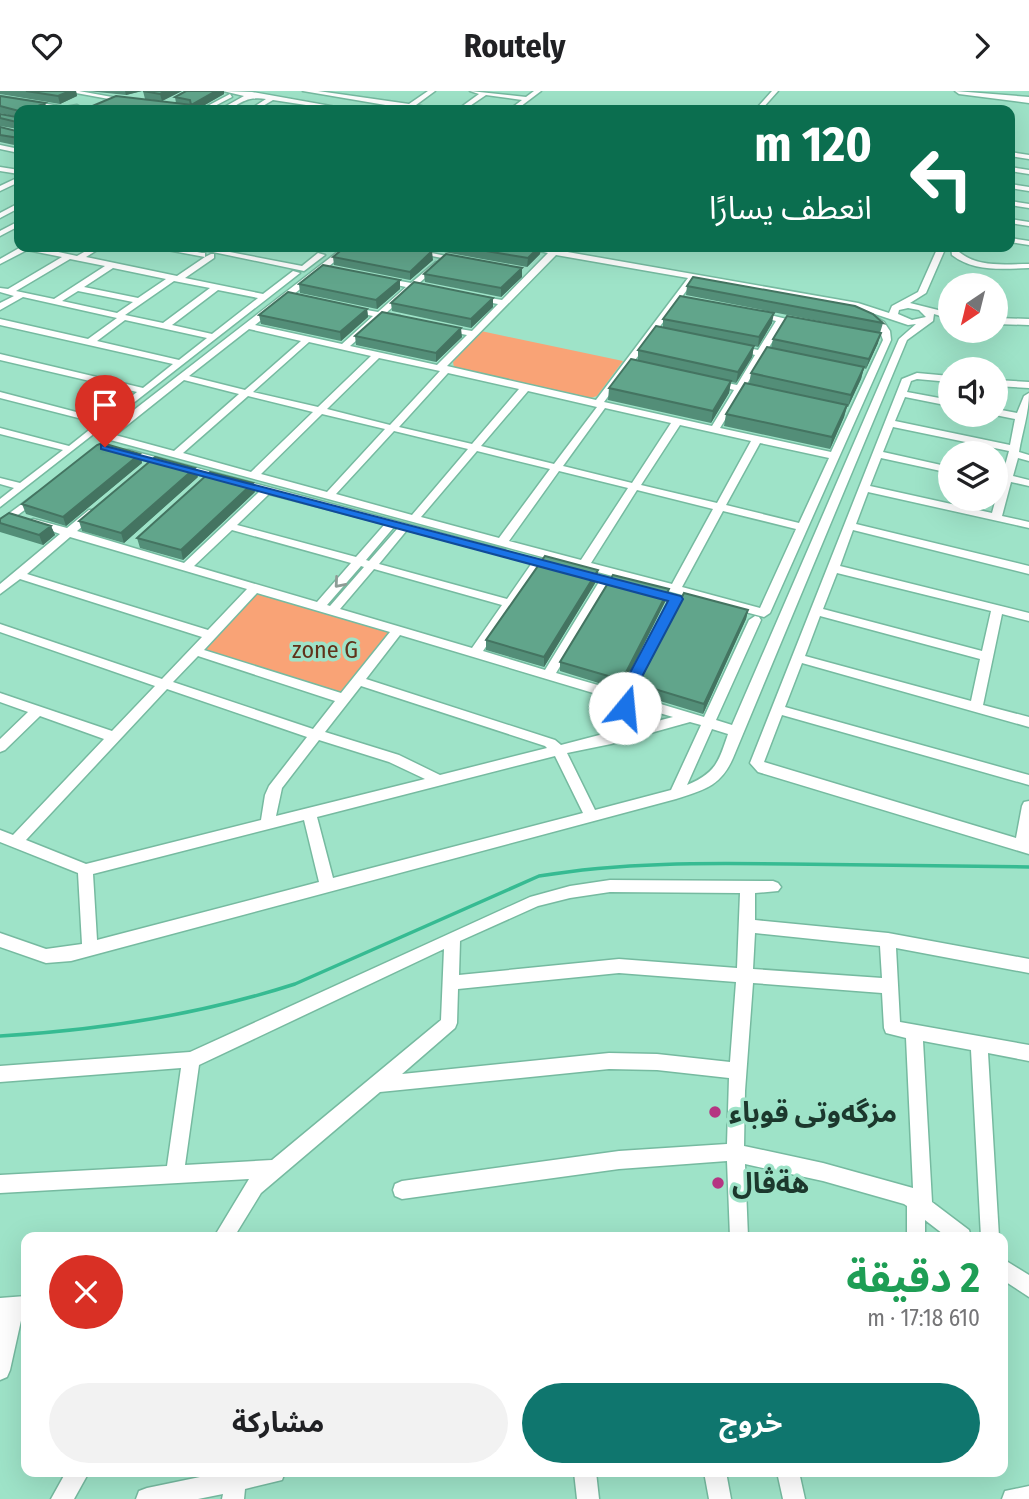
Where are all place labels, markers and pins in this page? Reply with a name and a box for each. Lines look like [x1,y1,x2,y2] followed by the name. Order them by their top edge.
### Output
[75,375,135,447] pin
[729,1096,897,1129] place label: مزگەوتی قوباء
[707,1104,723,1120] marker: مزگەوتی قوباء
[732,1167,809,1200] place label: هةڤال
[710,1175,726,1191] marker: هةڤال

